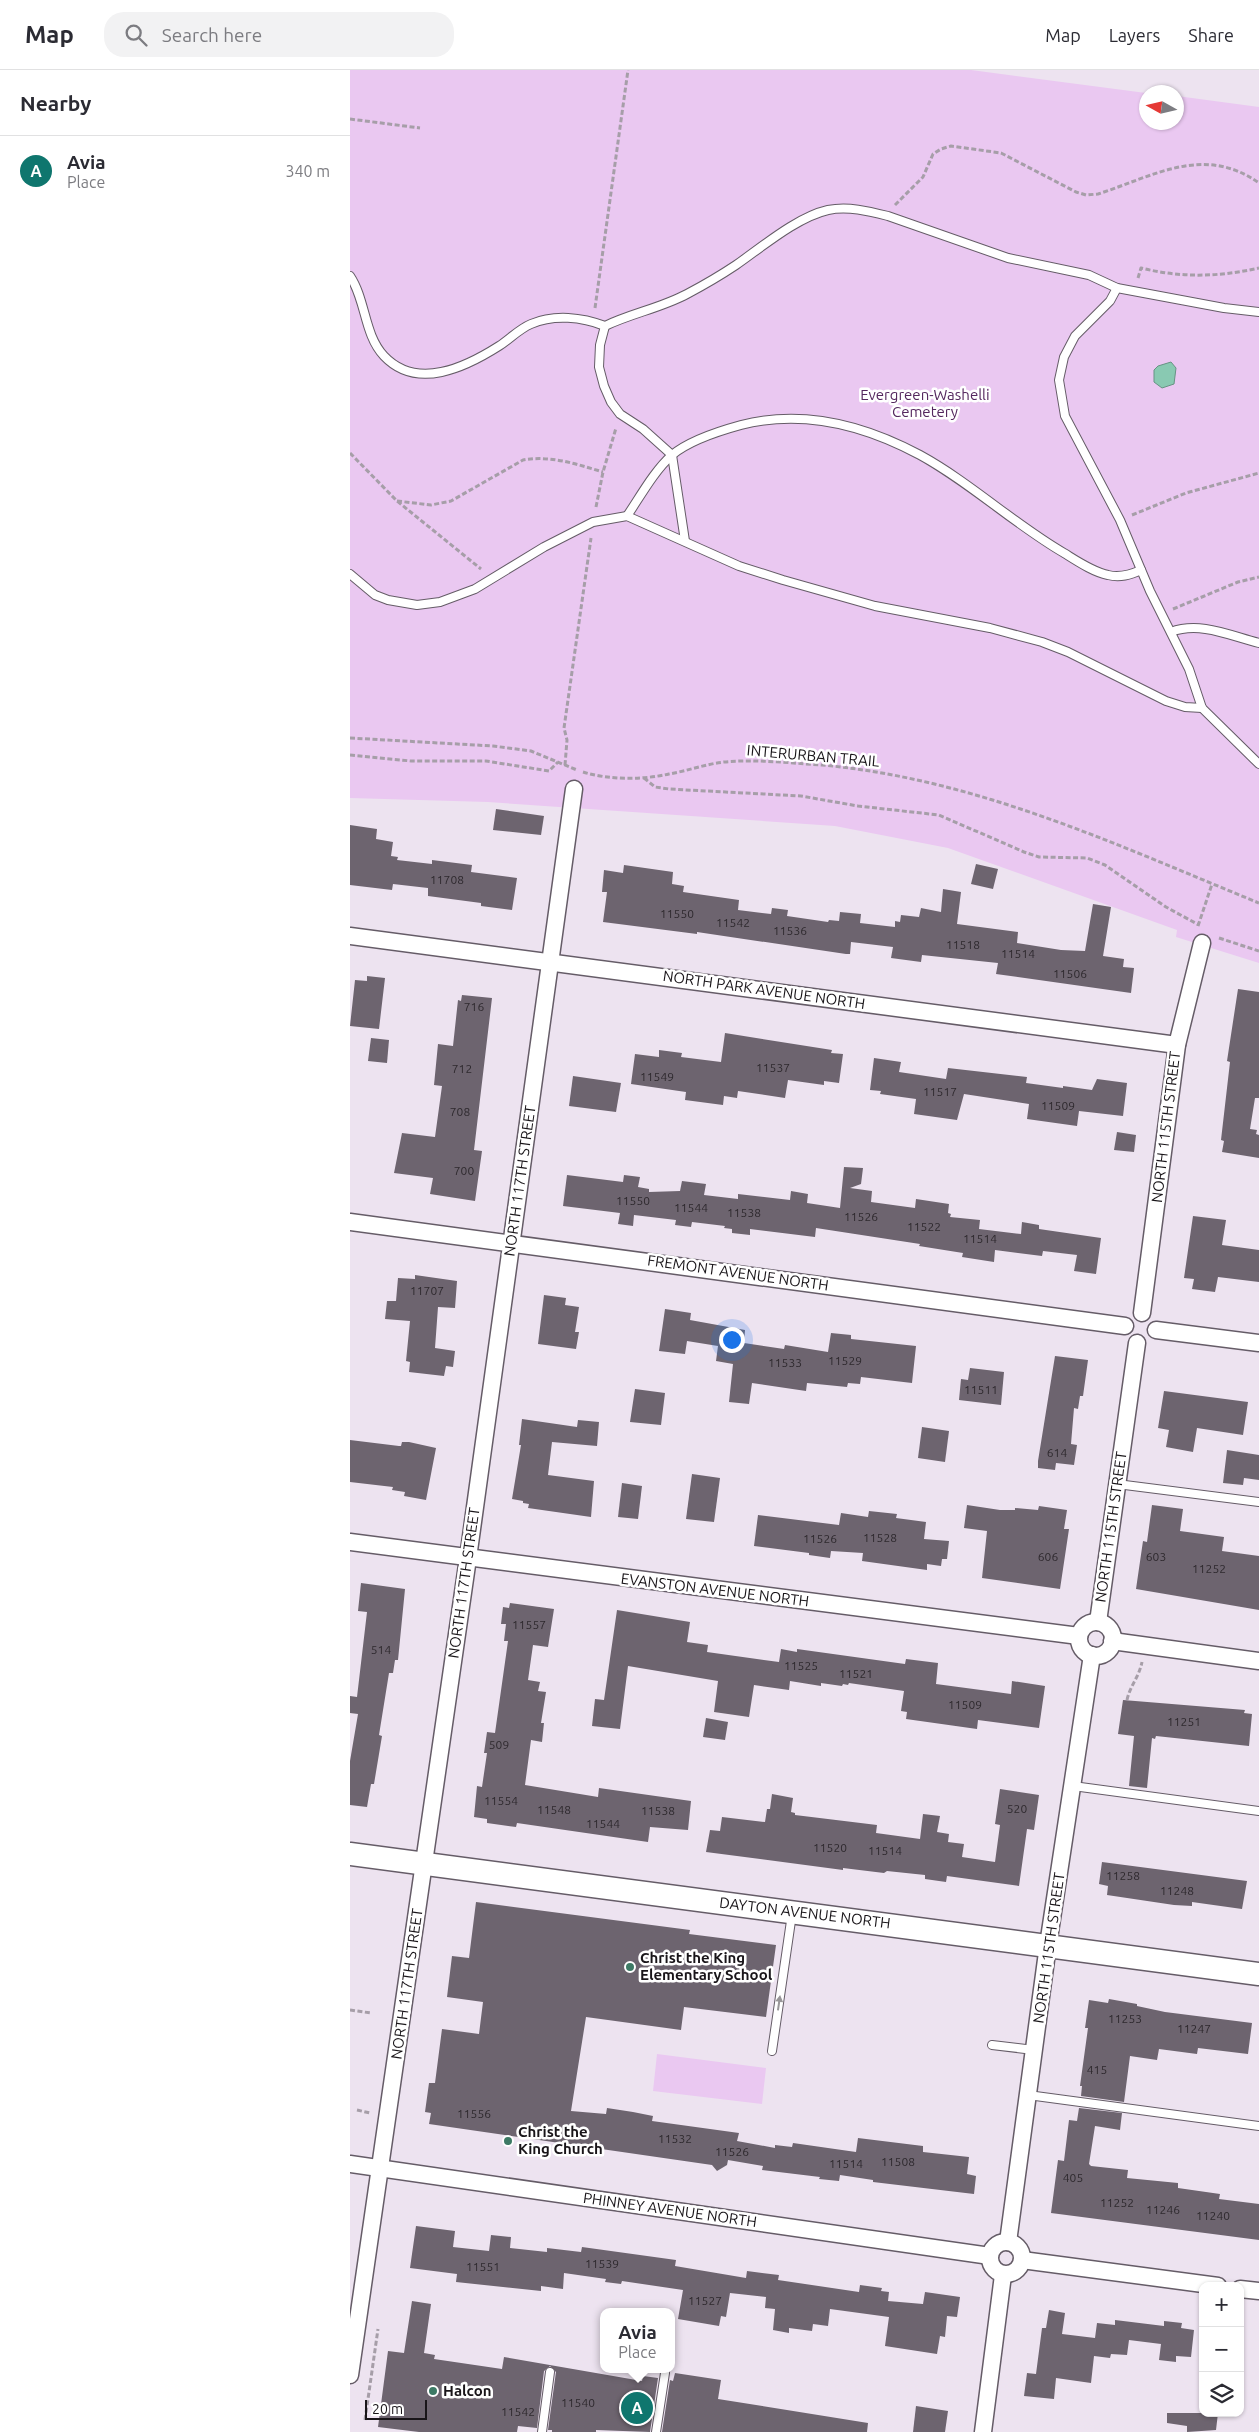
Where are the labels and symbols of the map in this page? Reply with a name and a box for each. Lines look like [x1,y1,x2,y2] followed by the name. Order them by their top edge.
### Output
[1139,85,1184,130] north arrow
[860,386,990,420] park label: Evergreen-Washelli Cemetery
[746,741,880,770] street label: INTERURBAN TRAIL
[430,873,464,886] house number: 11708
[660,907,694,920] house number: 11550
[716,916,750,929] house number: 11542
[773,924,807,937] house number: 11536
[946,938,980,951] house number: 11518
[1001,947,1035,960] house number: 11514
[662,967,866,1012] street label: NORTH PARK AVENUE NORTH
[1053,967,1087,980] house number: 11506
[464,1000,484,1013] house number: 716
[1148,1050,1183,1204] street label: NORTH 115TH STREET
[756,1061,790,1074] house number: 11537
[452,1062,472,1075] house number: 712
[640,1070,674,1083] house number: 11549
[923,1085,957,1098] house number: 11517
[1041,1099,1075,1112] house number: 11509
[500,1104,539,1257] street label: NORTH 117TH STREET
[450,1105,470,1118] house number: 708
[454,1164,474,1177] house number: 700
[616,1194,650,1207] house number: 11550
[674,1201,708,1214] house number: 11544
[727,1206,761,1219] house number: 11538
[844,1210,878,1223] house number: 11526
[907,1220,941,1233] house number: 11522
[963,1232,997,1245] house number: 11514
[646,1251,830,1294] street label: FREMONT AVENUE NORTH
[410,1284,444,1297] house number: 11707
[719,1327,745,1353] your location
[828,1354,862,1367] house number: 11529
[768,1356,802,1369] house number: 11533
[964,1383,998,1396] house number: 11511
[1047,1446,1067,1459] house number: 614
[1091,1450,1130,1603] street label: NORTH 115TH STREET
[444,1506,483,1659] street label: NORTH 117TH STREET
[863,1531,897,1544] house number: 11528
[803,1532,837,1545] house number: 11526
[1038,1550,1058,1563] house number: 606
[1146,1550,1166,1563] house number: 603
[1192,1562,1226,1575] house number: 11252
[620,1570,810,1609] street label: EVANSTON AVENUE NORTH
[512,1618,546,1631] house number: 11557
[371,1643,391,1656] house number: 514
[784,1659,818,1672] house number: 11525
[839,1667,873,1680] house number: 11521
[948,1698,982,1711] house number: 11509
[1167,1715,1201,1728] house number: 11251
[489,1738,509,1751] house number: 509
[484,1794,518,1807] house number: 11554
[1007,1802,1027,1815] house number: 520
[537,1803,571,1816] house number: 11548
[641,1804,675,1817] house number: 11538
[586,1817,620,1830] house number: 11544
[813,1841,847,1854] house number: 11520
[868,1844,902,1857] house number: 11514
[1106,1869,1140,1882] house number: 11258
[1029,1871,1068,2024] street label: NORTH 115TH STREET
[1160,1884,1194,1897] house number: 11248
[718,1894,892,1931] street label: DAYTON AVENUE NORTH
[387,1907,426,2060] street label: NORTH 117TH STREET
[640,1949,773,1983] place label: Christ the King Elementary School
[624,1961,636,1973] marker: Christ the King Elementary School
[775,1994,783,2010] one-way arrow
[1108,2012,1142,2025] house number: 11253
[1177,2022,1211,2035] house number: 11247
[1087,2063,1107,2076] house number: 415
[457,2107,491,2120] house number: 11556
[518,2123,603,2157] place label: Christ the King Church
[658,2132,692,2145] house number: 11532
[502,2135,514,2147] marker: Christ the King Church
[715,2145,749,2158] house number: 11526
[881,2155,915,2168] house number: 11508
[829,2157,863,2170] house number: 11514
[1063,2171,1083,2184] house number: 405
[582,2189,758,2230] street label: PHINNEY AVENUE NORTH
[1100,2196,1134,2209] house number: 11252
[1146,2203,1180,2216] house number: 11246
[1196,2209,1230,2222] house number: 11240
[585,2257,619,2270] house number: 11539
[466,2260,500,2273] house number: 11551
[688,2294,722,2307] house number: 11527
[443,2382,491,2399] place label: Halcon
[427,2385,439,2397] marker: Halcon
[621,2389,653,2427] pin: A
[561,2396,595,2409] house number: 11540
[365,2397,428,2420] scale bar
[501,2405,535,2418] house number: 11542

